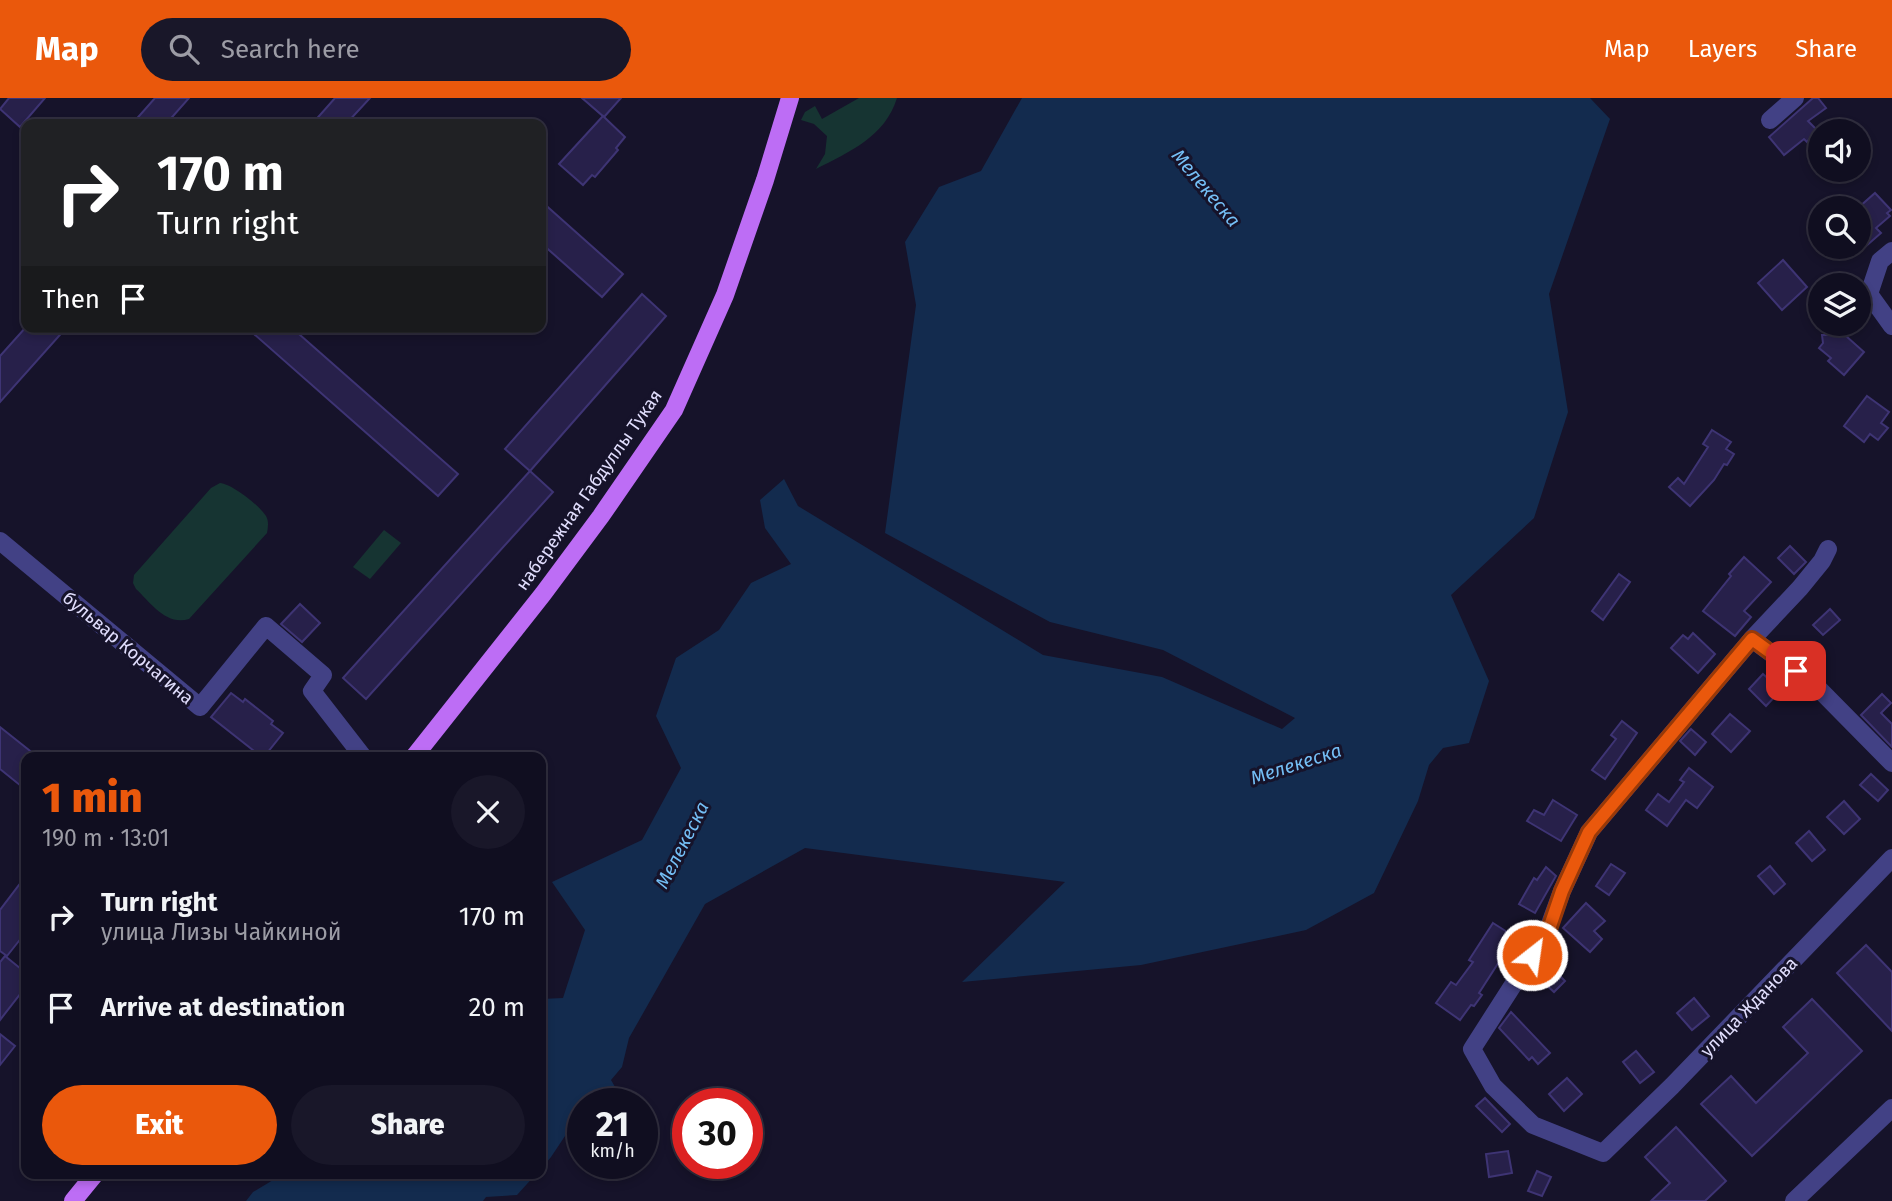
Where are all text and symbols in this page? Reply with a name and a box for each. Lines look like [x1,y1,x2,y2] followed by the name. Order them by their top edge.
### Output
[141,18,631,81] search box
[35,29,99,69] text: Map
[165,30,203,68] icon: search
[221,34,360,65] text: Search here
[1604,35,1650,63] text: Map
[1688,35,1757,63] text: Layers
[1795,35,1857,63] text: Share
[1808,119,1871,336] map controls
[1808,119,1871,182] button: sound
[157,144,284,203] text: 170 m
[1167,144,1245,232] water label: Мелекеска
[42,147,133,238] icon: right
[1808,196,1871,259] button: search
[157,204,299,242] text: Turn right
[1808,273,1871,336] button: layers
[114,280,152,318] icon: arrive
[42,284,100,315] text: Then
[511,385,667,595] street label: набережная Габдуллы Тукая
[58,587,198,709] street label: бульвар Корчагина
[1766,641,1826,701] pin
[1777,652,1815,690] icon: arrive
[1248,738,1344,790] water label: Мелекеска
[42,773,143,823] text: 1 min
[451,775,525,849] button: close
[650,798,714,892] water label: Мелекеска
[42,824,170,852] text: 190 m · 13:01
[101,887,218,918] text: Turn right
[42,898,80,936] icon: right
[459,901,525,932] text: 170 m
[101,918,342,946] text: улица Лизы Чайкиной
[1495,918,1569,992] position arrow
[1696,952,1802,1062] street label: улица Жданова
[42,989,80,1027] icon: arrive
[101,992,345,1023] text: Arrive at destination
[468,992,525,1023] text: 20 m
[42,1085,277,1165] button: Exit
[291,1085,525,1165] button: Share
[672,1088,763,1179] speed limit sign: 30
[596,1103,629,1145] text: 21
[590,1140,635,1162] text: km/h

